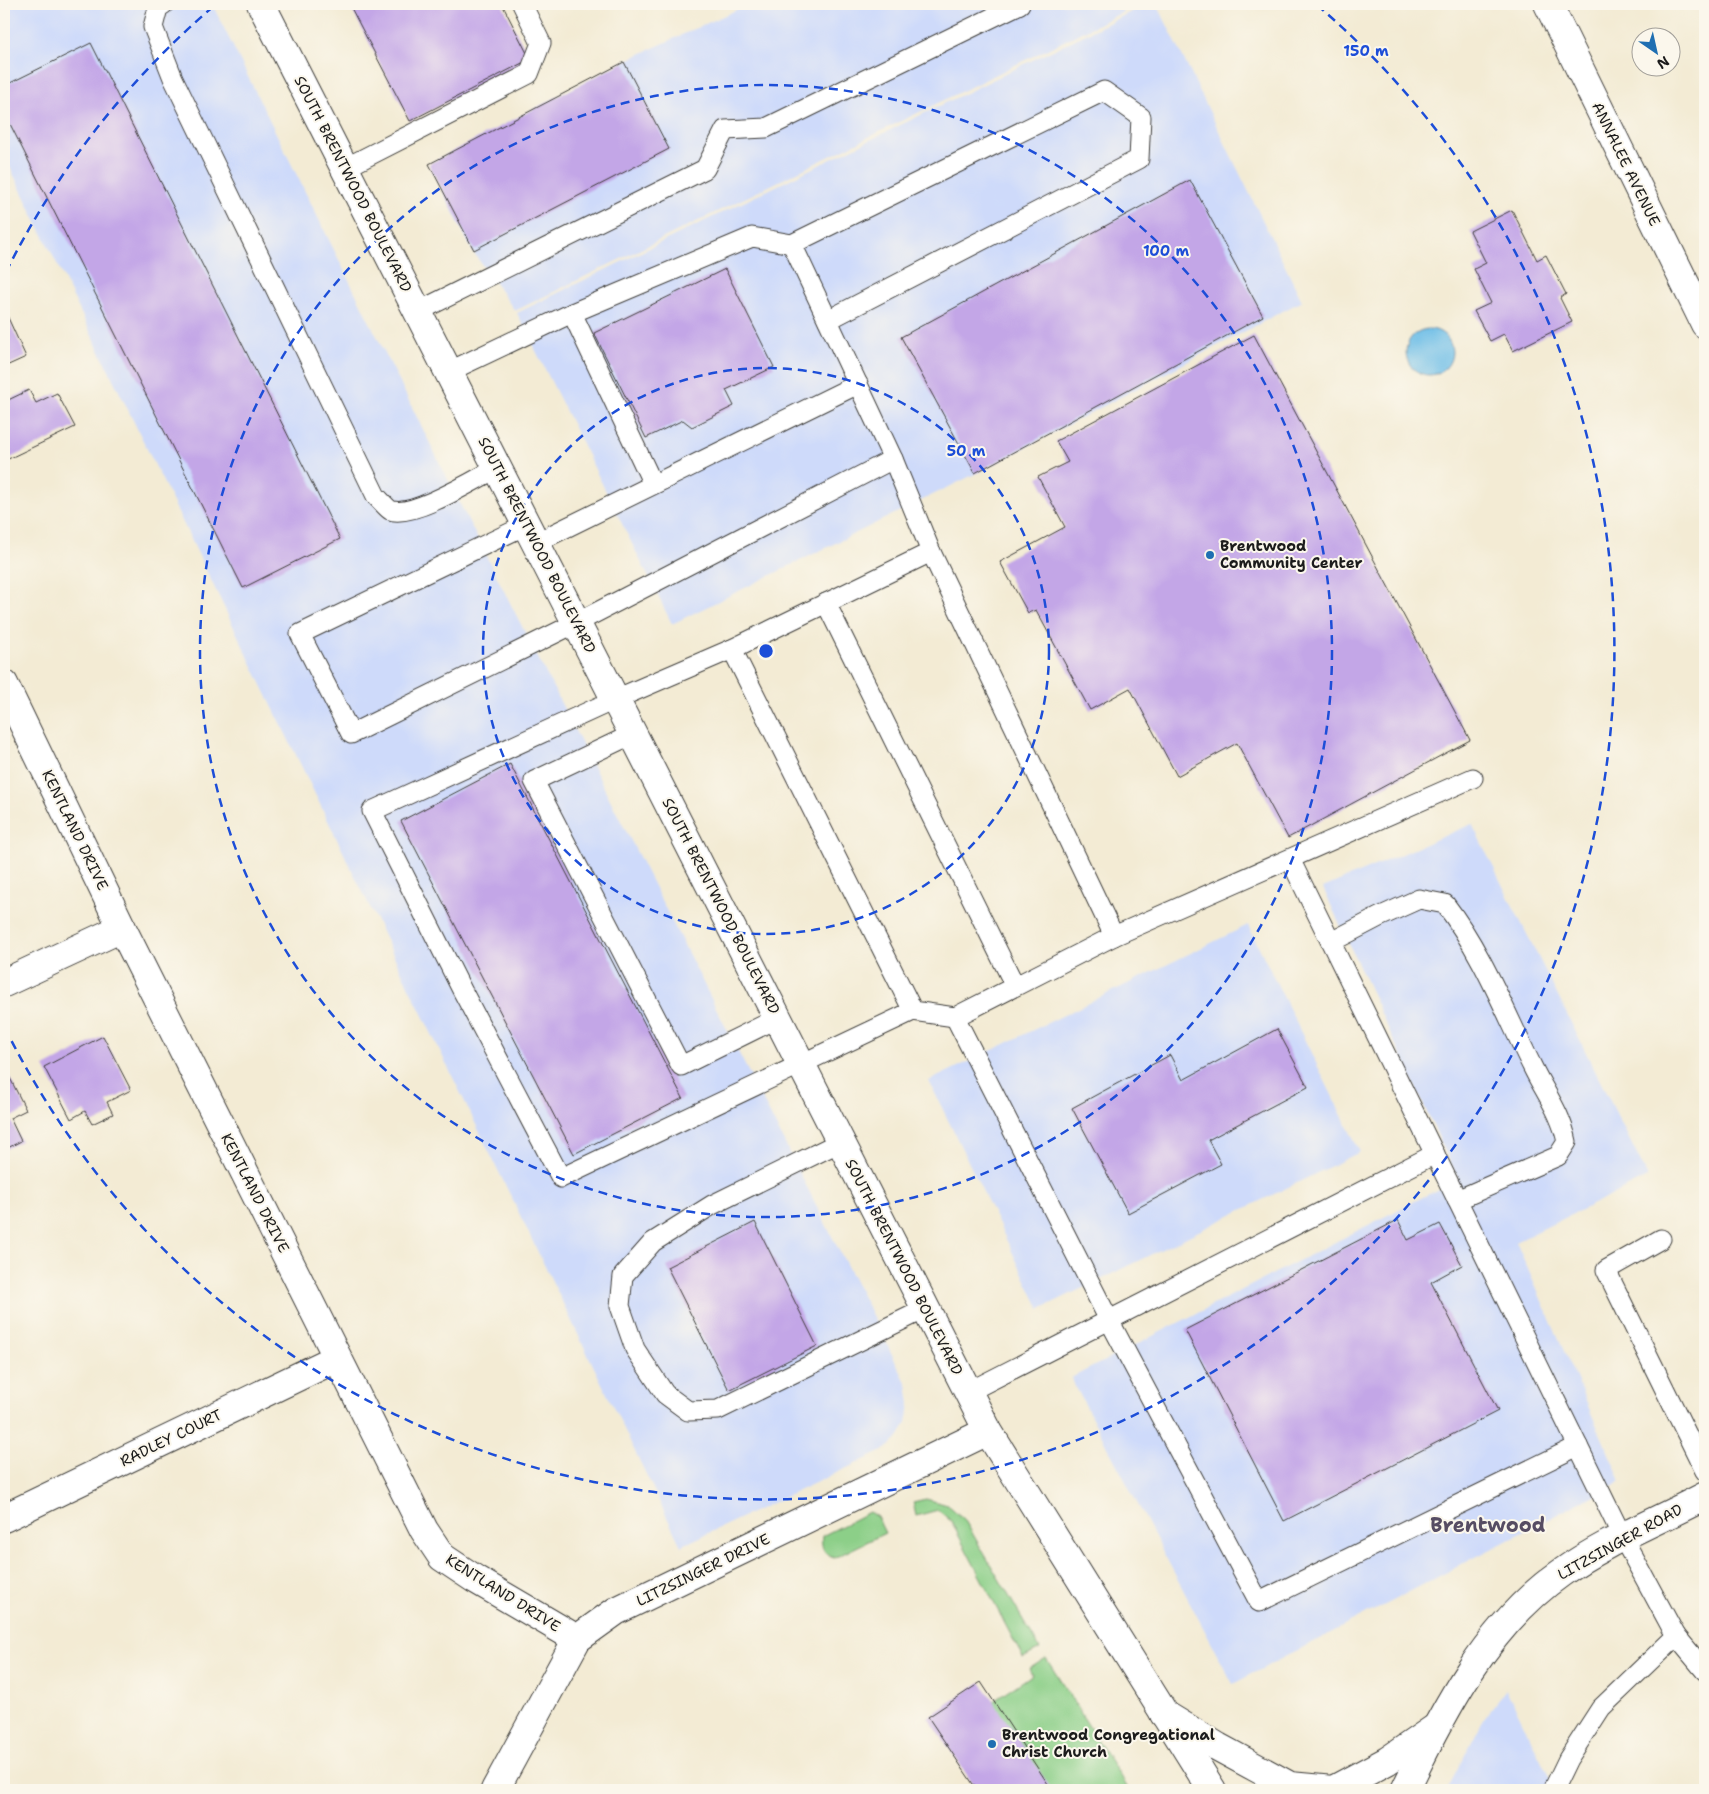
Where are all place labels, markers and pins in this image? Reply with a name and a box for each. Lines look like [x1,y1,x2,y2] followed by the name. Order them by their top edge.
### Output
[1220,536,1363,573] place label: Brentwood Community Center
[1204,549,1216,561] marker: Brentwood Community Center
[757,642,775,660] centre of rings
[1002,1725,1215,1762] place label: Brentwood Congregational Christ Church
[986,1738,998,1750] marker: Brentwood Congregational Christ Church

